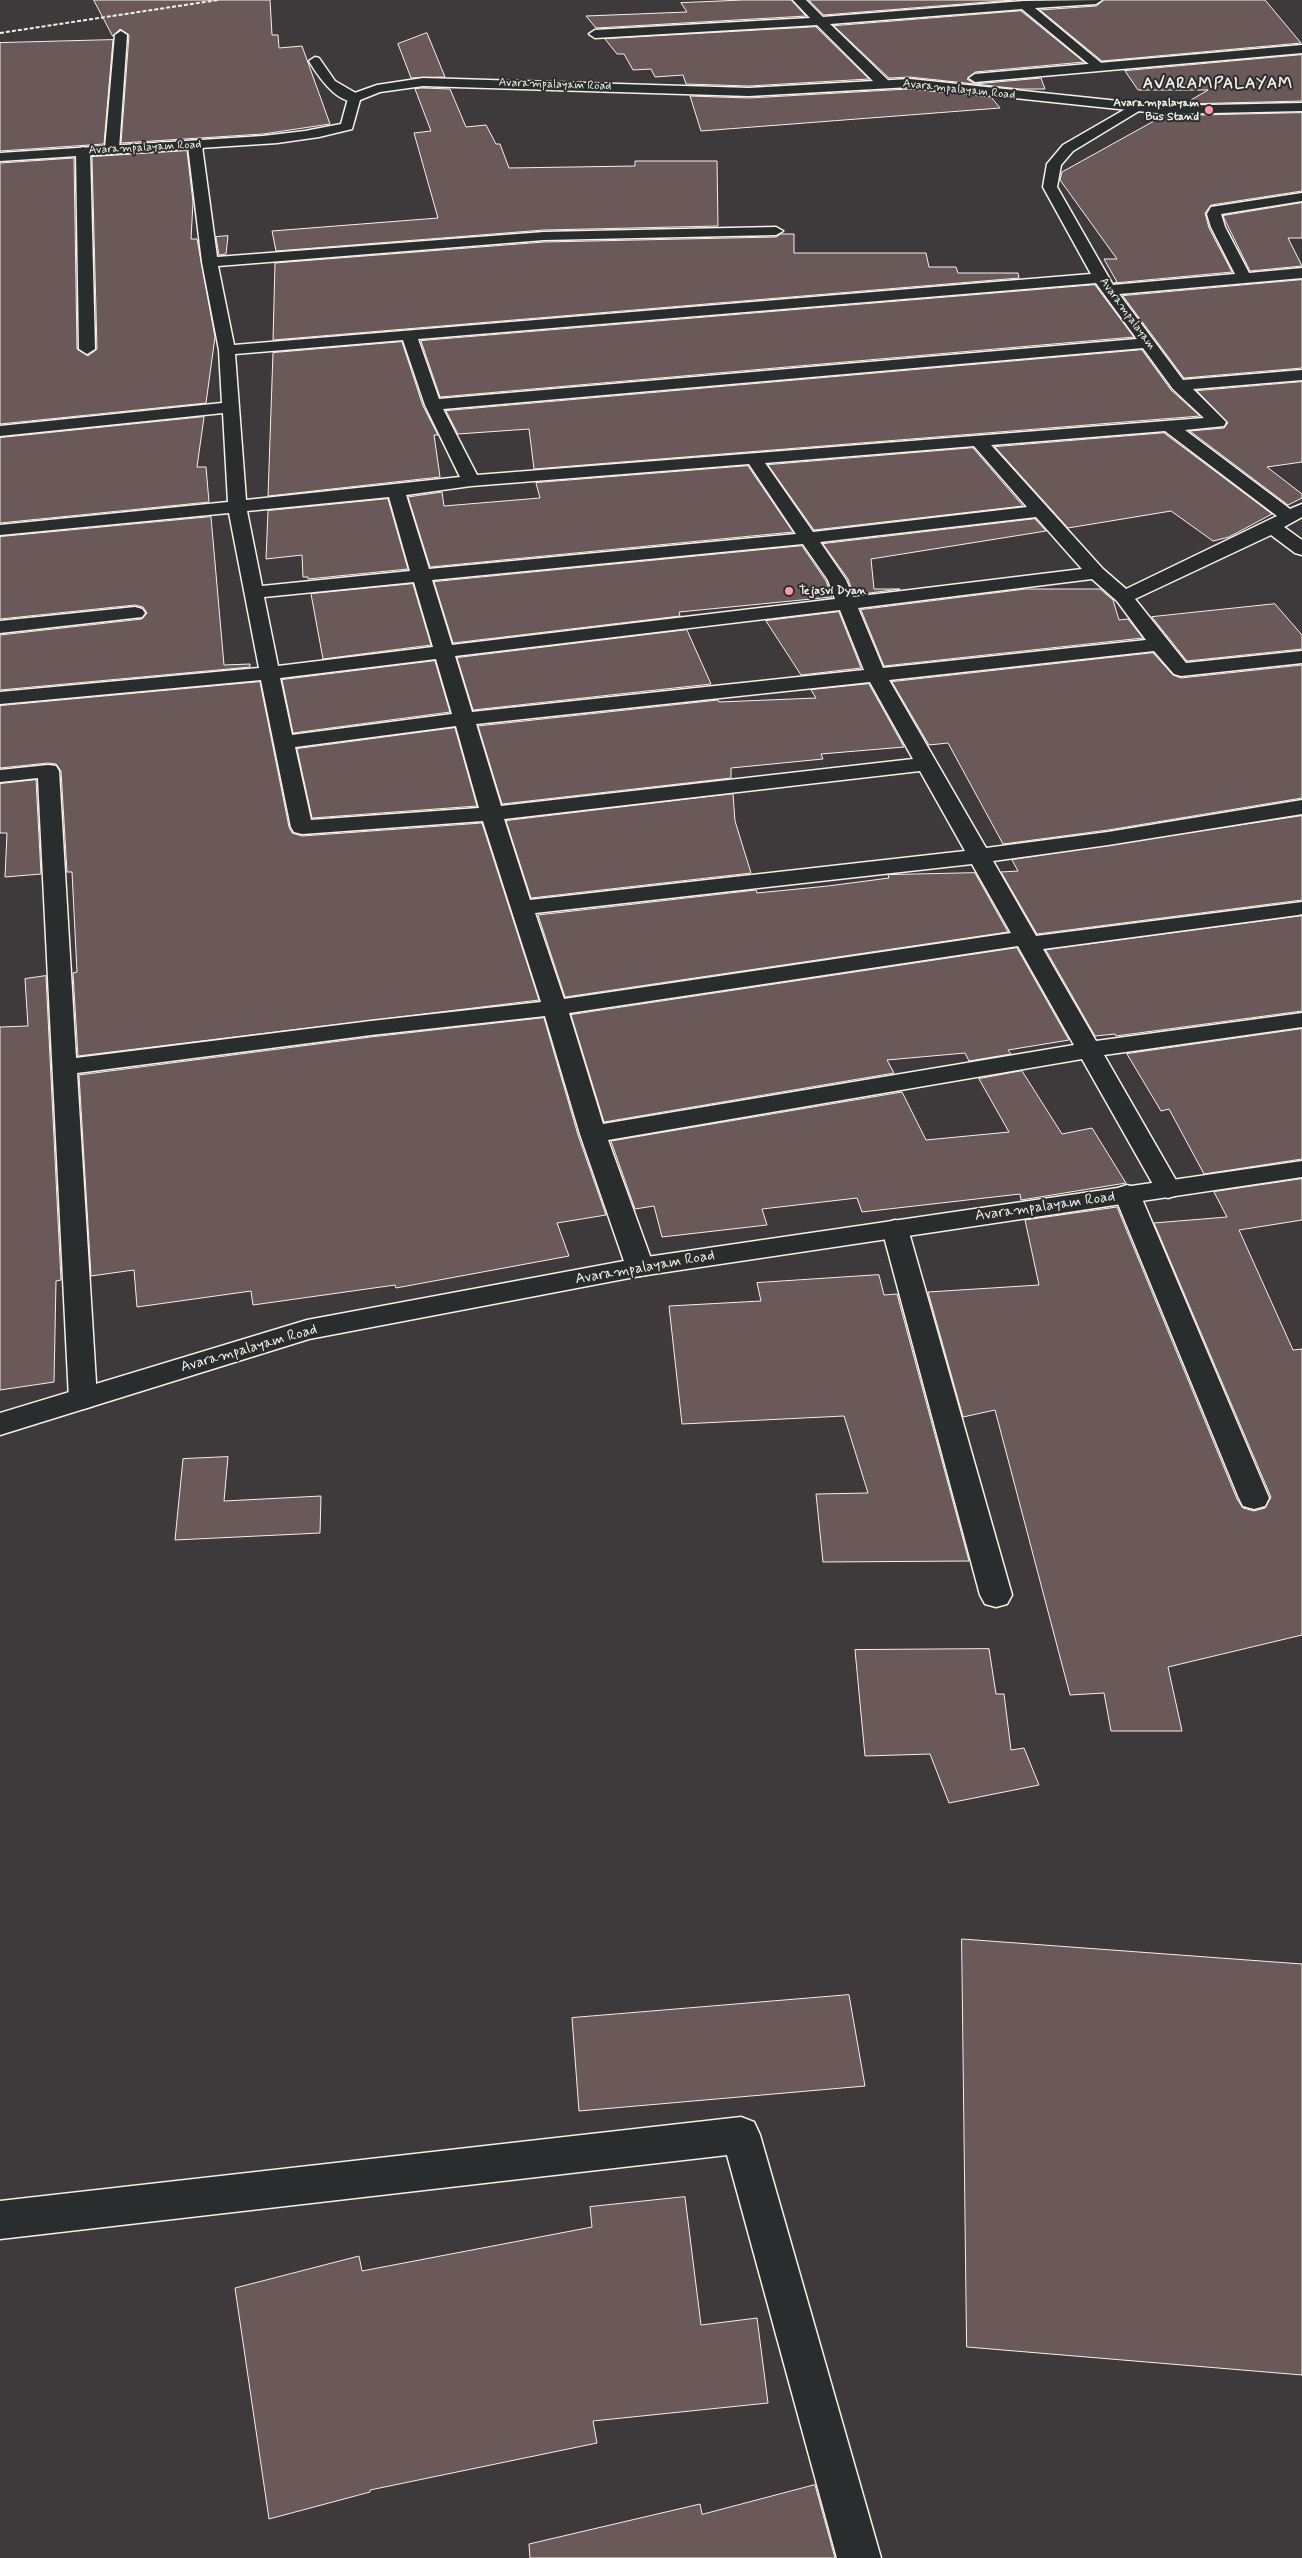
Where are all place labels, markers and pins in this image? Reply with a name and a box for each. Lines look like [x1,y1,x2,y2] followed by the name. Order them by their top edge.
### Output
[1113,96,1199,124] place label: Avarampalayam Bus Stand
[1203,104,1215,116] marker: Avarampalayam Bus Stand
[799,584,866,598] place label: Tejasvi Dyan
[783,585,795,597] marker: Tejasvi Dyan

